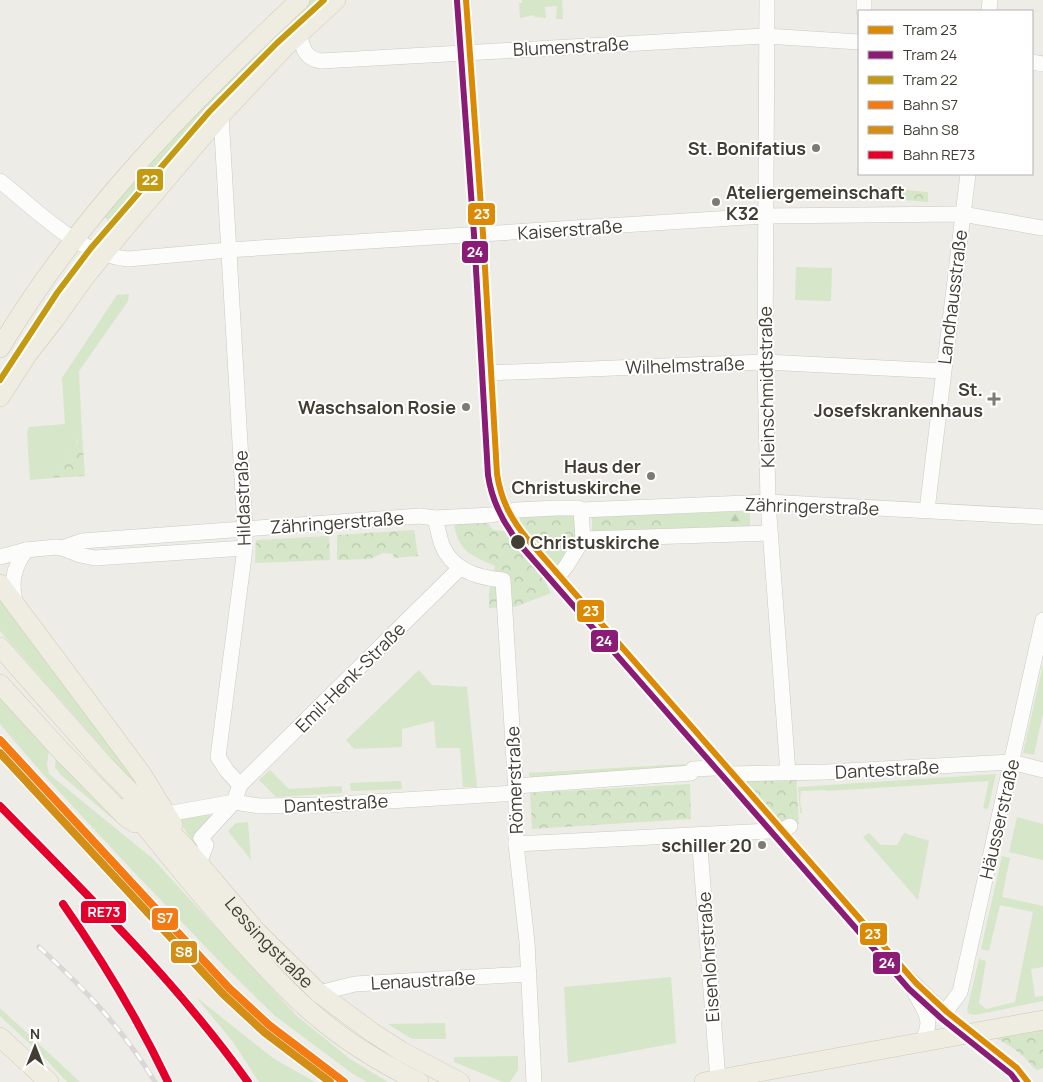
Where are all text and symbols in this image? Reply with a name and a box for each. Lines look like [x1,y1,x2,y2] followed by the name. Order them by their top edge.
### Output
[858,10,1033,175] legend
[903,19,957,40] text: Tram 23
[512,31,630,61] street label: Blumenstraße
[903,44,958,65] text: Tram 24
[903,69,957,90] text: Tram 22
[903,94,958,115] text: Bahn S7
[903,119,959,140] text: Bahn S8
[688,136,806,160] place label: St. Bonifatius
[810,142,822,154] marker: St. Bonifatius
[903,144,975,165] text: Bahn RE73
[136,168,164,192] line badge: 22
[142,170,158,189] text: 22
[726,180,905,225] place label: Ateliergemeinschaft K32
[710,196,722,208] marker: Ateliergemeinschaft K32
[467,202,496,226] line badge: 23
[474,204,490,223] text: 23
[517,213,623,245] street label: Kaiserstraße
[932,228,972,366] street label: Landhausstraße
[461,240,489,264] line badge: 24
[467,242,483,261] text: 24
[753,306,779,468] street label: Kleinschmidtstraße
[625,351,745,379] street label: Wilhelmstraße
[814,377,983,422] place label: St. Josefskrankenhaus
[987,392,1001,406] marker: St. Josefskrankenhaus
[298,395,456,419] place label: Waschsalon Rosie
[460,401,472,413] marker: Waschsalon Rosie
[228,450,256,546] street label: Hildastraße
[511,454,641,499] place label: Haus der Christuskirche
[645,470,657,482] marker: Haus der Christuskirche
[744,492,880,520] street label: Zähringerstraße
[269,505,405,539] street label: Zähringerstraße
[530,530,660,554] place label: Christuskirche
[509,533,527,551] marker: Christuskirche
[576,599,605,623] line badge: 23
[583,601,599,620] text: 23
[290,617,410,737] street label: Emil-Henk-Straße
[590,629,619,653] line badge: 24
[596,631,612,650] text: 24
[500,726,528,834] street label: Römerstraße
[834,754,940,784] street label: Dantestraße
[974,757,1024,881] street label: Häusserstraße
[283,788,389,818] street label: Dantestraße
[661,833,752,857] place label: schiller 20
[756,839,768,851] marker: schiller 20
[220,891,319,993] street label: Lessingstraße
[691,891,725,1023] street label: Eisenlohrstraße
[80,900,127,924] line badge: RE73
[87,902,121,921] text: RE73
[151,907,179,931] line badge: S7
[157,908,173,927] text: S7
[859,922,888,946] line badge: 23
[865,924,881,943] text: 23
[170,940,198,964] line badge: S8
[175,942,193,961] text: S8
[872,951,901,975] line badge: 24
[879,953,895,972] text: 24
[370,965,476,995] street label: Lenaustraße
[10,1022,60,1072] north arrow
[30,1024,40,1043] text: N

